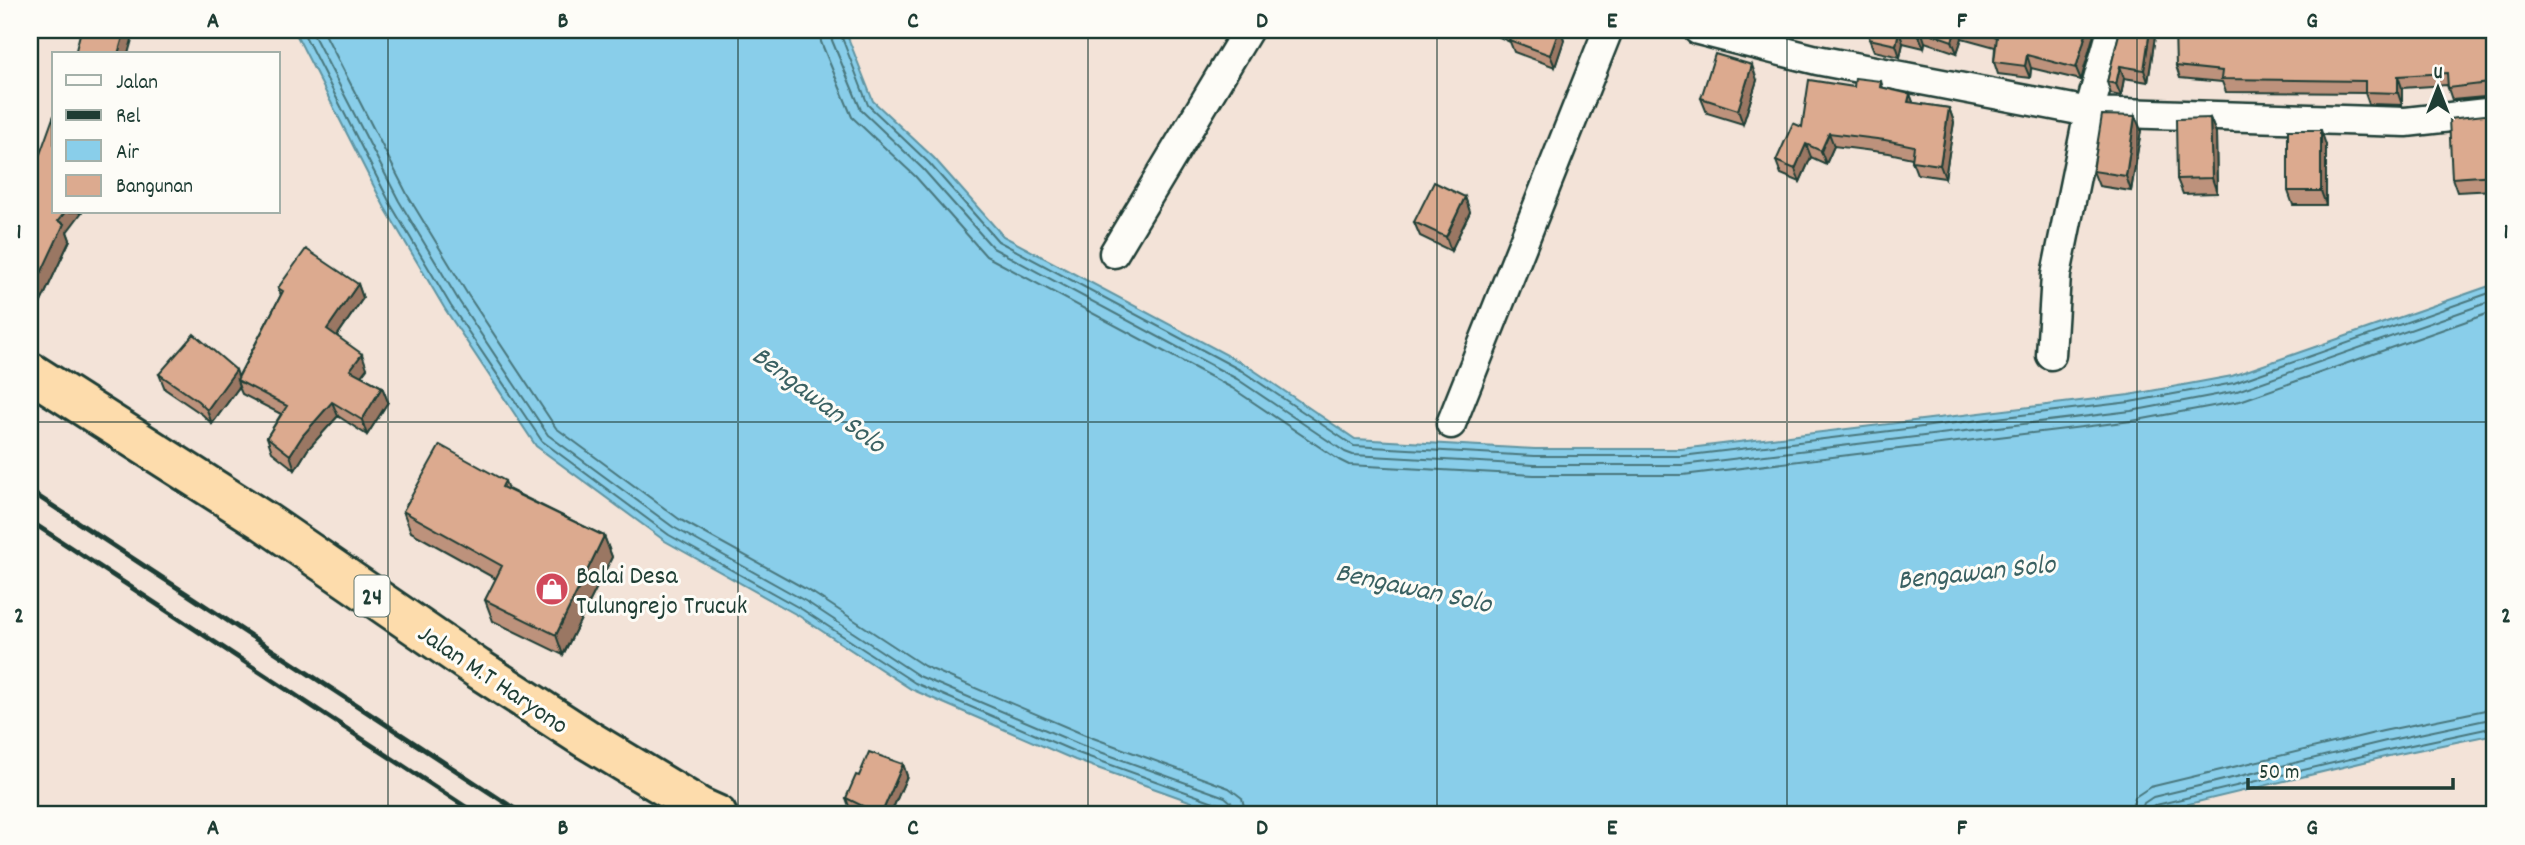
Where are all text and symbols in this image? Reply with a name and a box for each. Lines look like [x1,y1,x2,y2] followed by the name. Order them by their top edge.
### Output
[207,6,219,39] text: A
[558,6,569,39] text: B
[907,6,919,39] text: C
[1256,6,1268,39] text: D
[1607,6,1618,39] text: E
[1957,6,1968,39] text: F
[2306,6,2318,39] text: G
[52,52,280,214] legend
[2402,52,2472,122] north arrow
[2433,61,2443,88] text: U
[116,69,158,99] text: Jalan
[116,103,140,133] text: Rel
[116,139,139,169] text: Air
[116,173,193,203] text: Bangunan
[16,217,22,250] text: 1
[2503,217,2509,250] text: 1
[742,338,893,467] water label: Bengawan Solo
[1896,547,2059,603] water label: Bengawan Solo
[1331,555,1496,627] water label: Bengawan Solo
[576,559,747,626] place label: Balai Desa Tulungrejo Trucuk
[533,570,571,608] shop icon: Balai Desa Tulungrejo Trucuk
[354,576,390,616] road number: 24
[14,601,24,634] text: 2
[2501,601,2511,634] text: 2
[409,617,575,745] street label: Jalan M.T Haryono
[2248,747,2453,791] scale bar
[2259,759,2299,789] text: 50 m
[207,813,219,845] text: A
[558,813,569,845] text: B
[907,813,919,845] text: C
[1256,813,1268,845] text: D
[1607,813,1618,845] text: E
[1957,813,1968,845] text: F
[2306,813,2318,845] text: G

